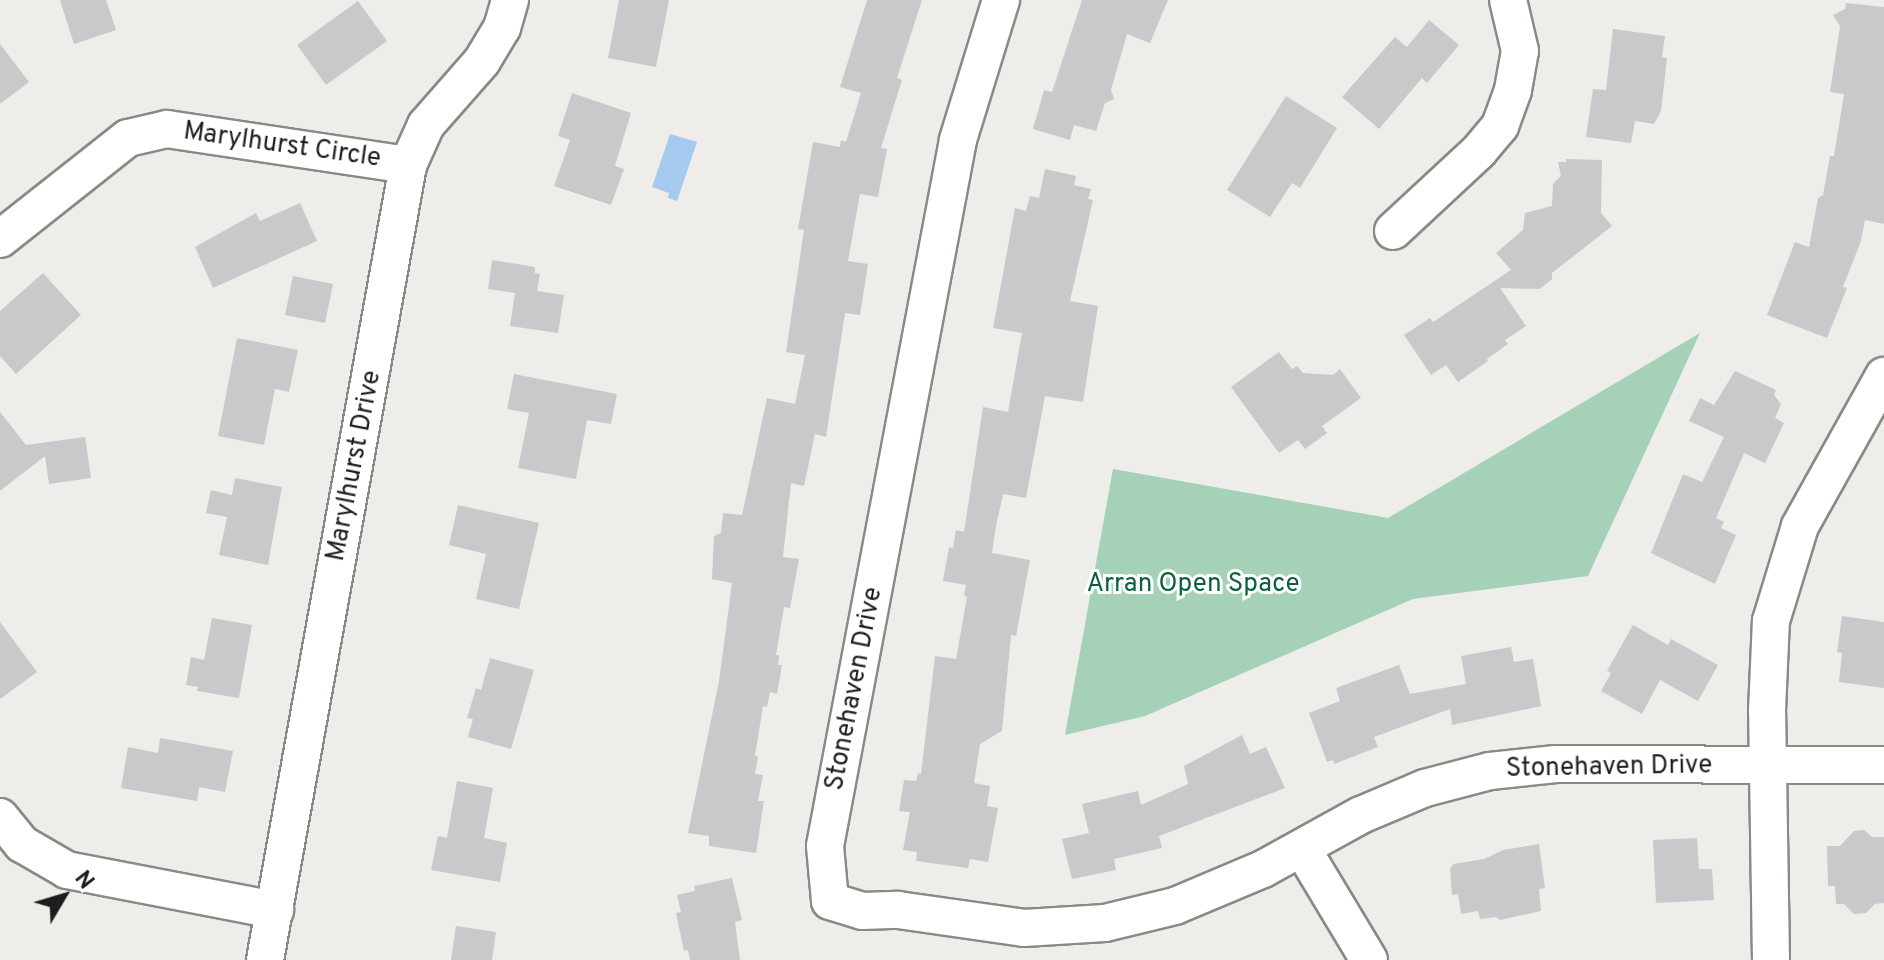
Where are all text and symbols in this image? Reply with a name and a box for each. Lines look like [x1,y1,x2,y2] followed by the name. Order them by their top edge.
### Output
[181,117,383,175] street label: Marylhurst Circle
[321,368,389,564] street label: Marylhurst Drive
[1086,569,1300,601] park label: Arran Open Space
[820,585,890,793] street label: Stonehaven Drive
[1506,751,1712,785] street label: Stonehaven Drive
[24,856,104,936] north arrow
[68,866,99,895] text: N

